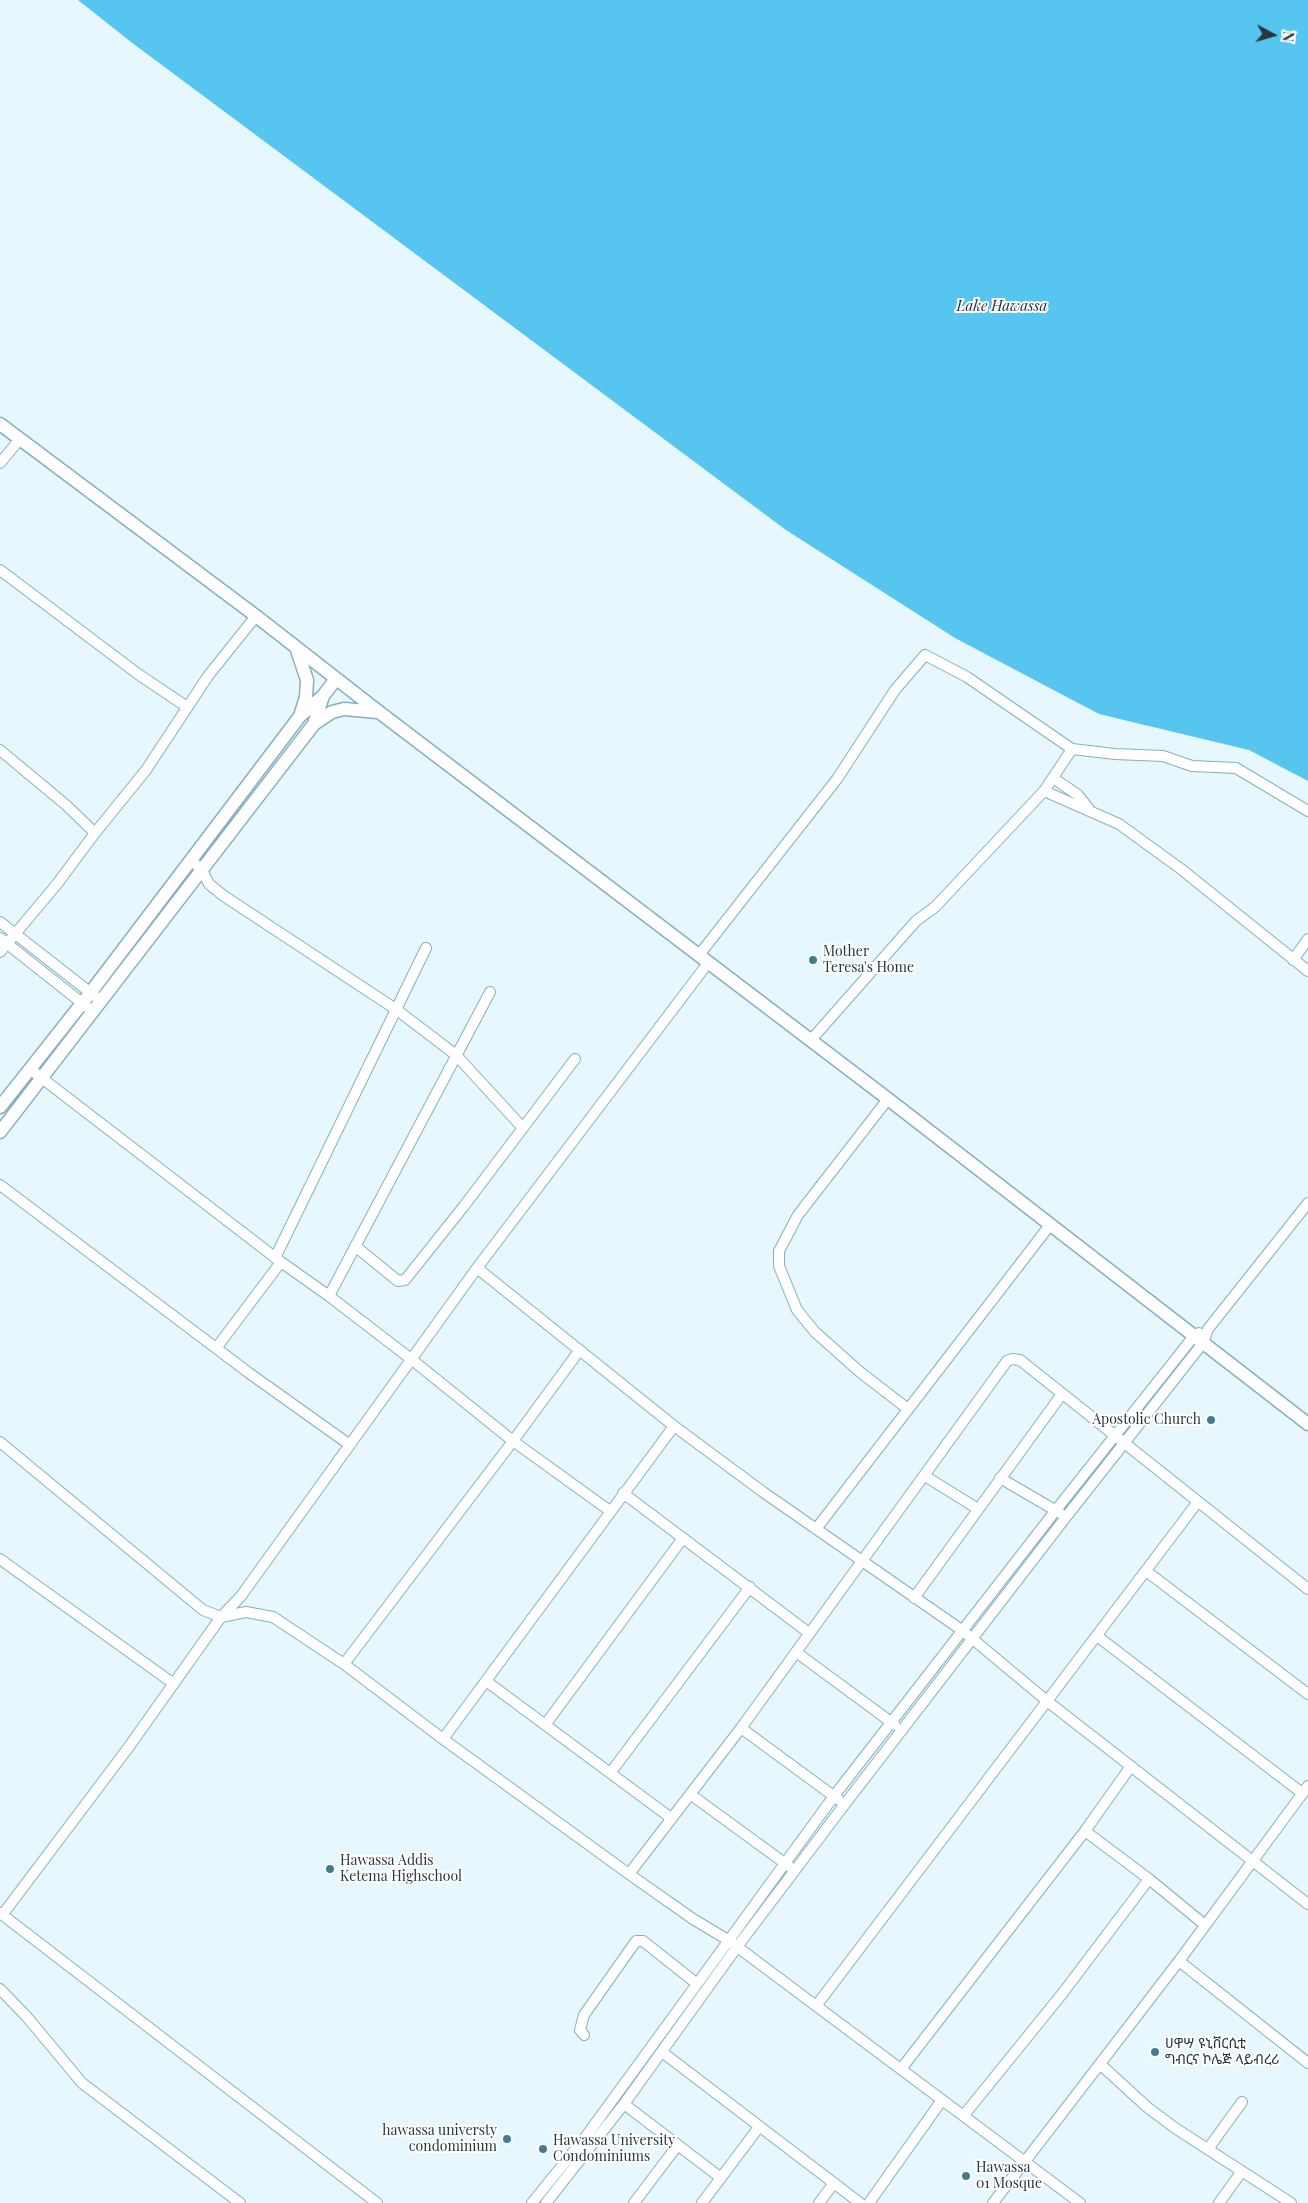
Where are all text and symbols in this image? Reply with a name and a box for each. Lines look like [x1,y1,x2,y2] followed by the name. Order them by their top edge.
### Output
[1248,10,1298,60] north arrow
[1278,31,1298,43] text: N
[957,297,1047,315] water label: Lake Hawassa
[823,944,914,976] place label: Mother Teresa's Home
[807,954,819,966] marker: Mother Teresa's Home
[1092,1412,1201,1428] place label: Apostolic Church
[1205,1414,1217,1426] marker: Apostolic Church
[340,1853,462,1885] place label: Hawassa Addis Ketema Highschool
[324,1863,336,1875] marker: Hawassa Addis Ketema Highschool
[1165,2036,1279,2068] place label: ሀዋሣ ዩኒቨርሲቲ ግብርና ኮሌጅ ላይብረሪ
[1149,2046,1161,2058] marker: ሀዋሣ ዩኒቨርሲቲ ግብርና ኮሌጅ ላይብረሪ
[382,2123,497,2156] place label: hawassa universty condominium
[501,2133,513,2145] marker: hawassa universty condominium
[553,2133,675,2166] place label: Hawassa University Condominiums
[537,2143,549,2155] marker: Hawassa University Condominiums
[976,2160,1042,2192] place label: Hawassa 01 Mosque
[960,2170,972,2182] marker: Hawassa 01 Mosque

